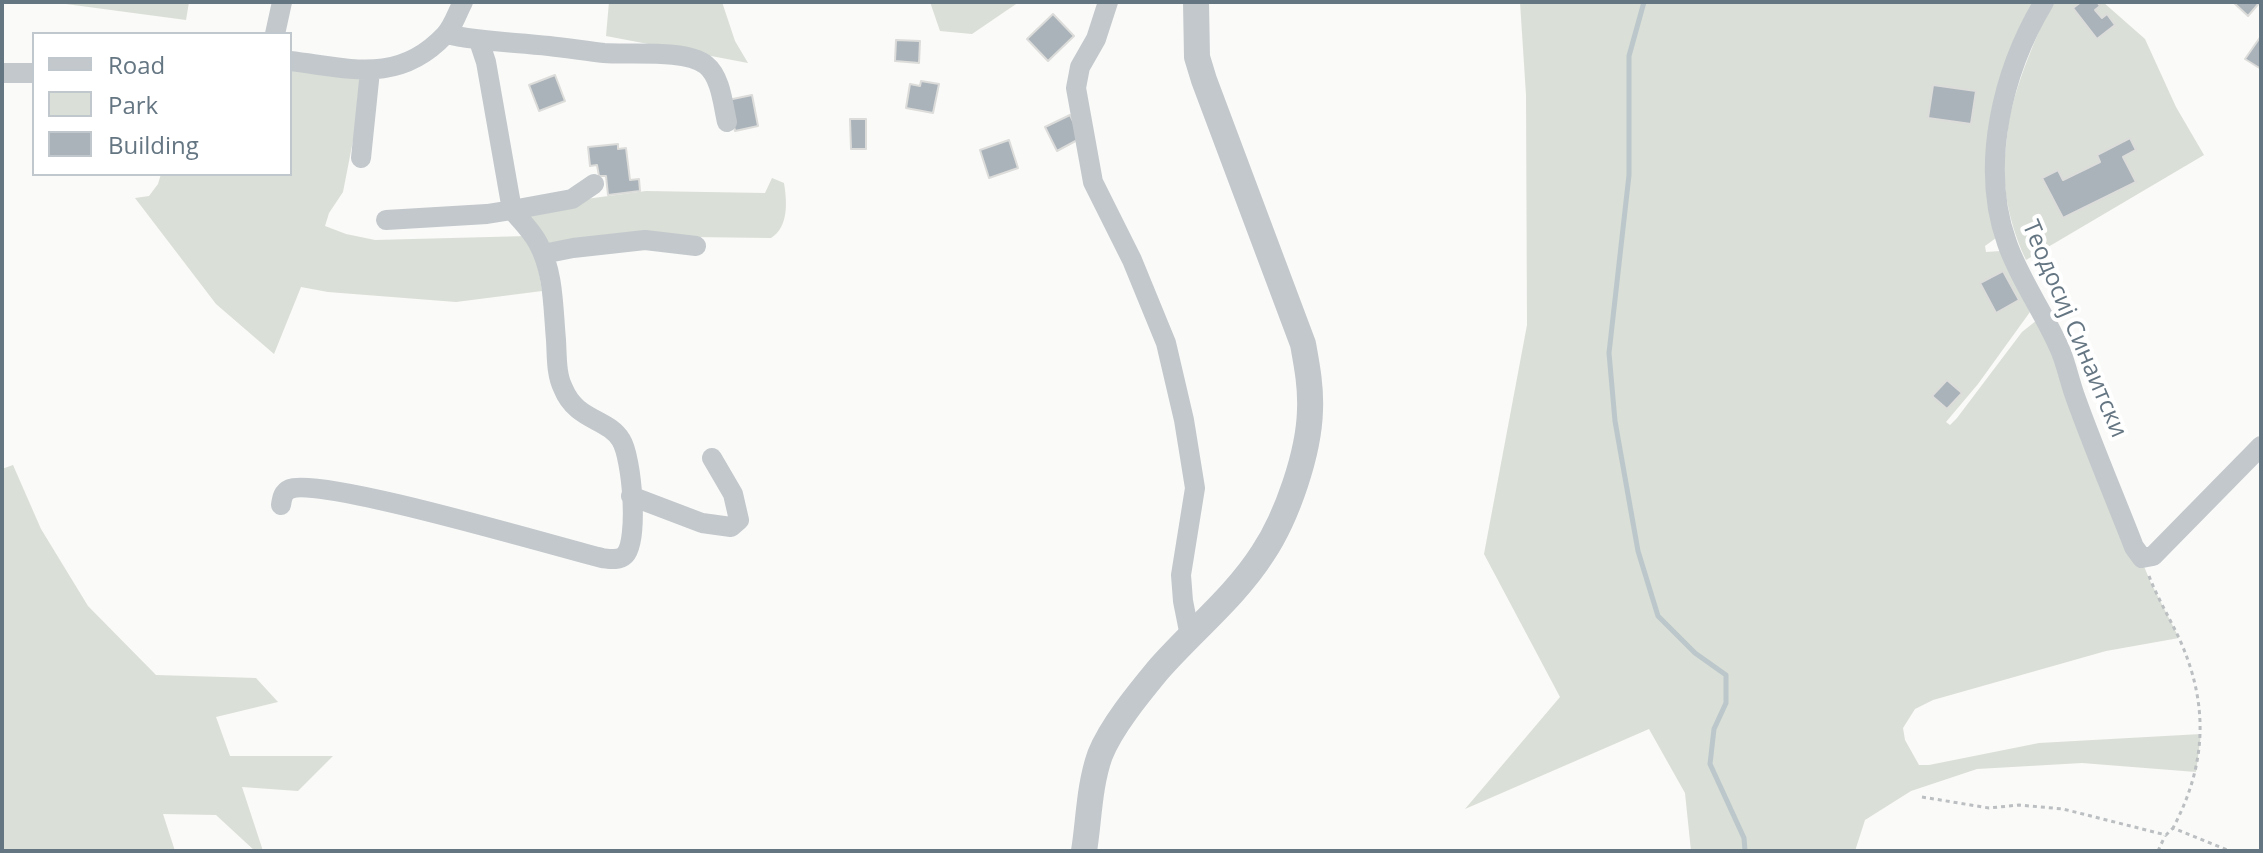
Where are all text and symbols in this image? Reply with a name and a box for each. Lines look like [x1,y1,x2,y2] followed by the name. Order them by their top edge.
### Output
[32,32,292,176] legend
[108,48,165,81] text: Road
[108,88,158,121] text: Park
[108,128,199,161] text: Building
[2015,216,2133,442] street label: Теодосиј Синаитски

